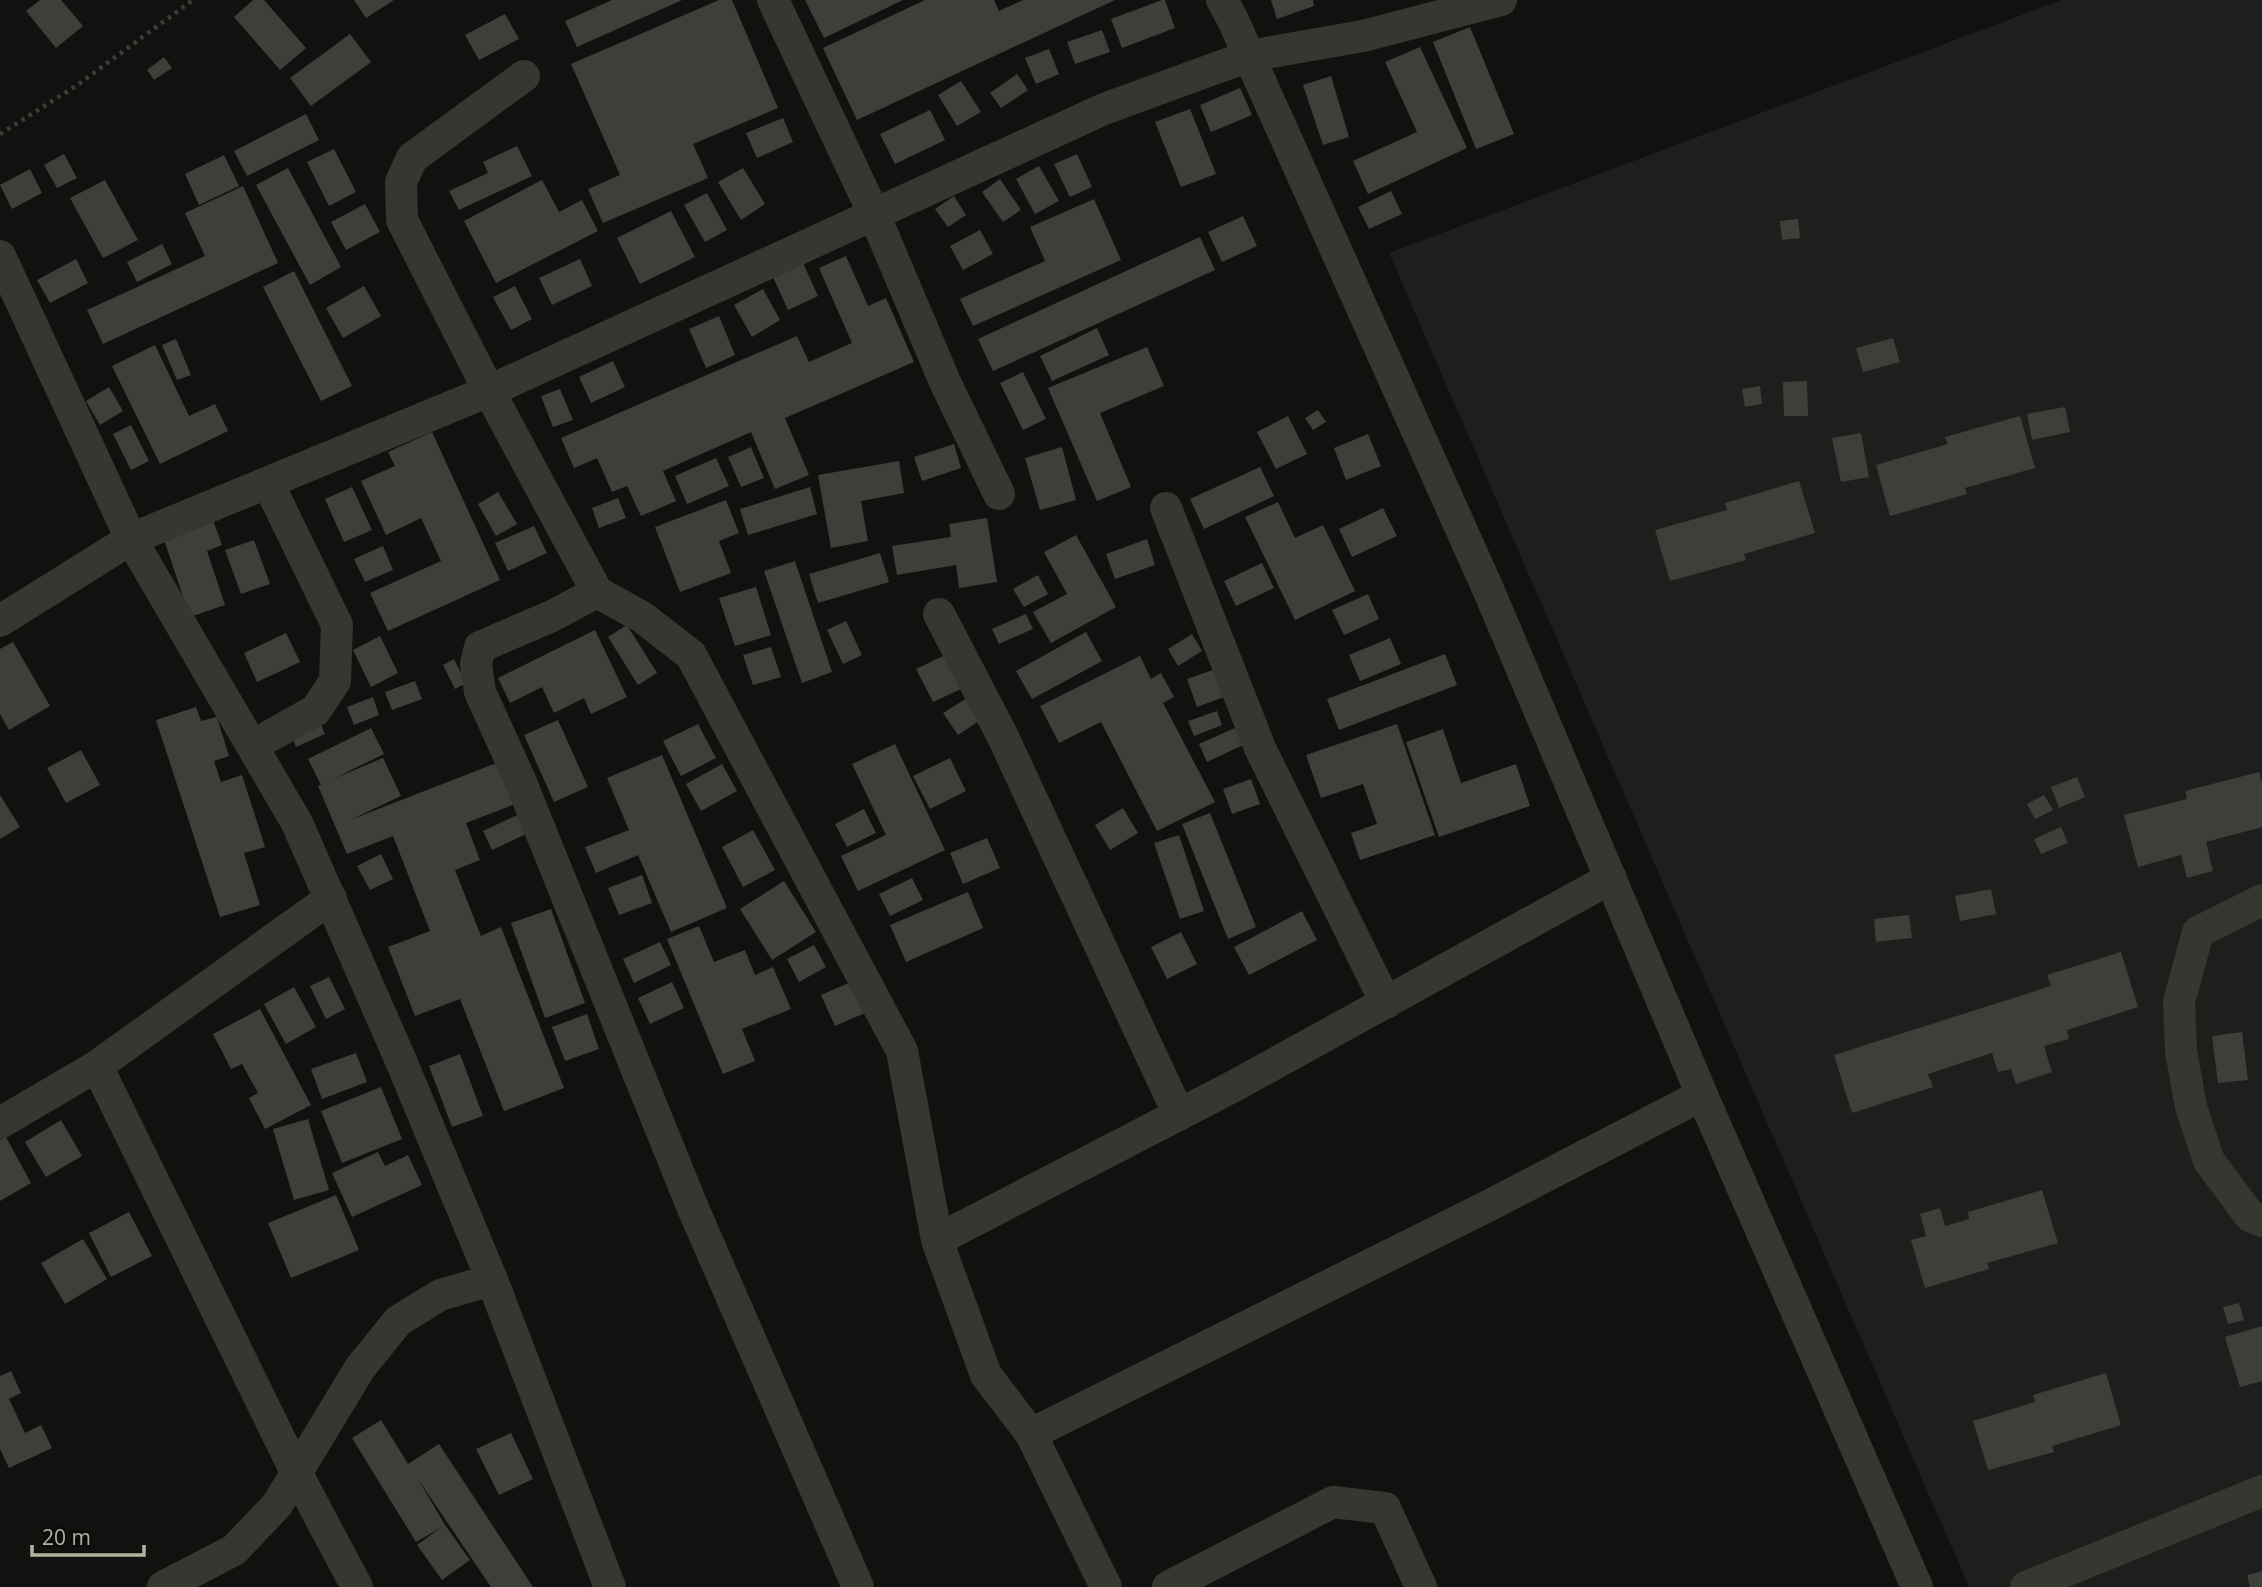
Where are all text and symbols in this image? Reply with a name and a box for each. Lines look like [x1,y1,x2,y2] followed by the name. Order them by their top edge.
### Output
[32,1514,144,1558] scale bar
[42,1523,91,1551] text: 20 m

